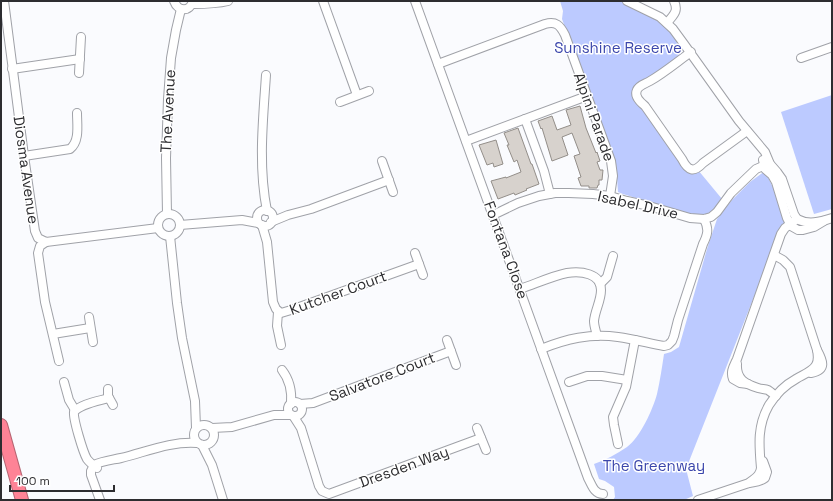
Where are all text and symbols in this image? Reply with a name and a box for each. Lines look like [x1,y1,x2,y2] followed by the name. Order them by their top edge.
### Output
[554,38,682,57] park label: Sunshine Reserve
[156,69,179,153] street label: The Avenue
[570,70,619,164] street label: Alpini Parade
[10,115,44,225] street label: Diosma Avenue
[596,186,680,223] street label: Isabel Drive
[480,198,533,301] street label: Fontana Close
[287,266,389,319] street label: Kutcher Court
[326,348,438,405] street label: Salvatore Court
[356,441,451,492] street label: Dresden Way
[603,456,705,475] park label: The Greenway
[10,467,114,493] scale bar
[16,473,50,489] text: 100 m

